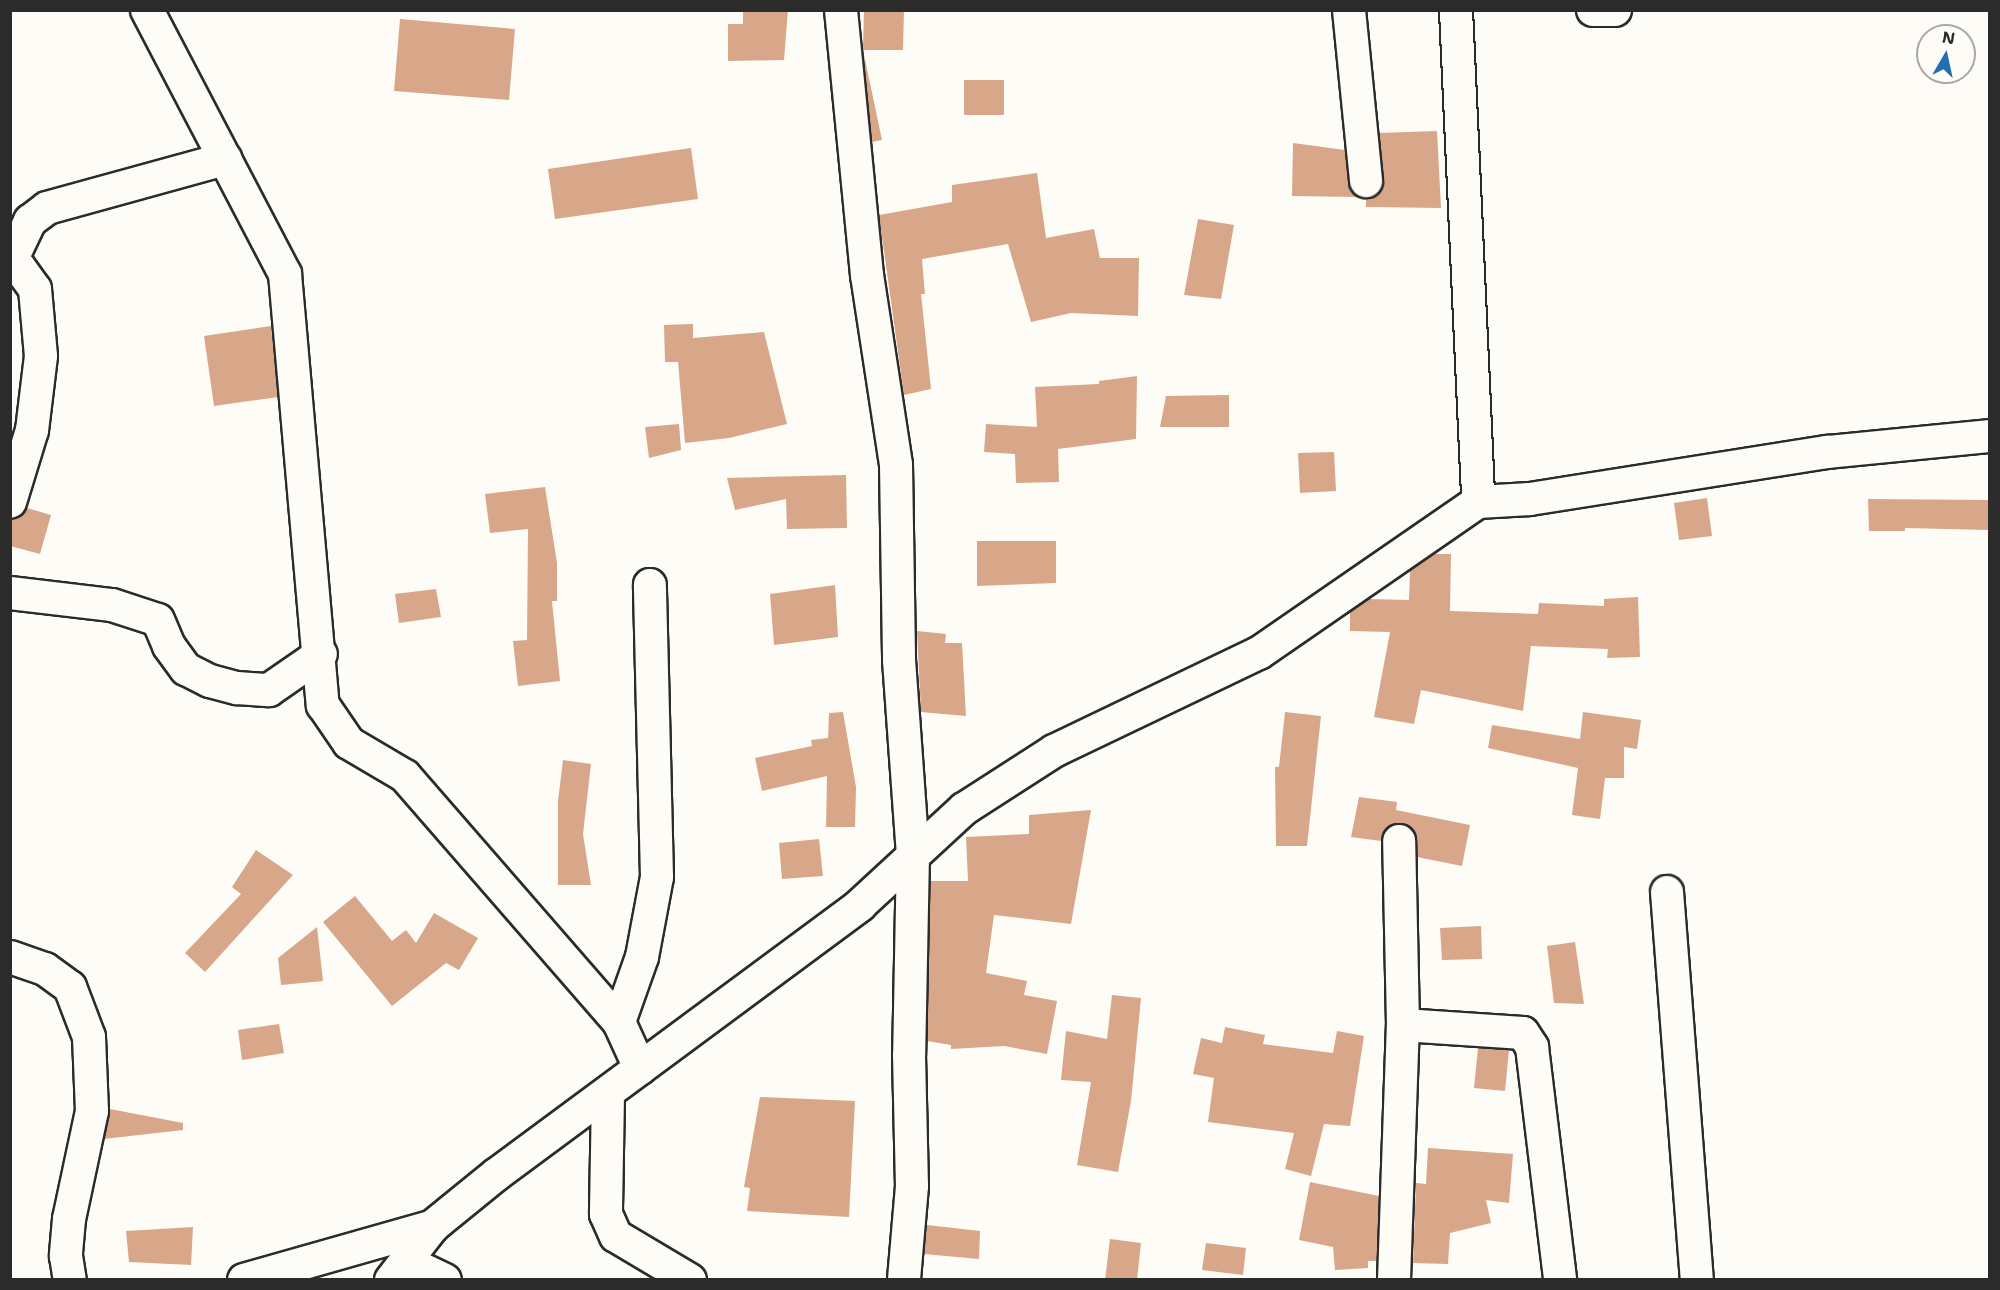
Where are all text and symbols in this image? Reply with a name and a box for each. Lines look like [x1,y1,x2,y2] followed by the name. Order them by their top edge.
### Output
[1916,24,1976,84] north arrow
[1941,26,1956,49] text: N

